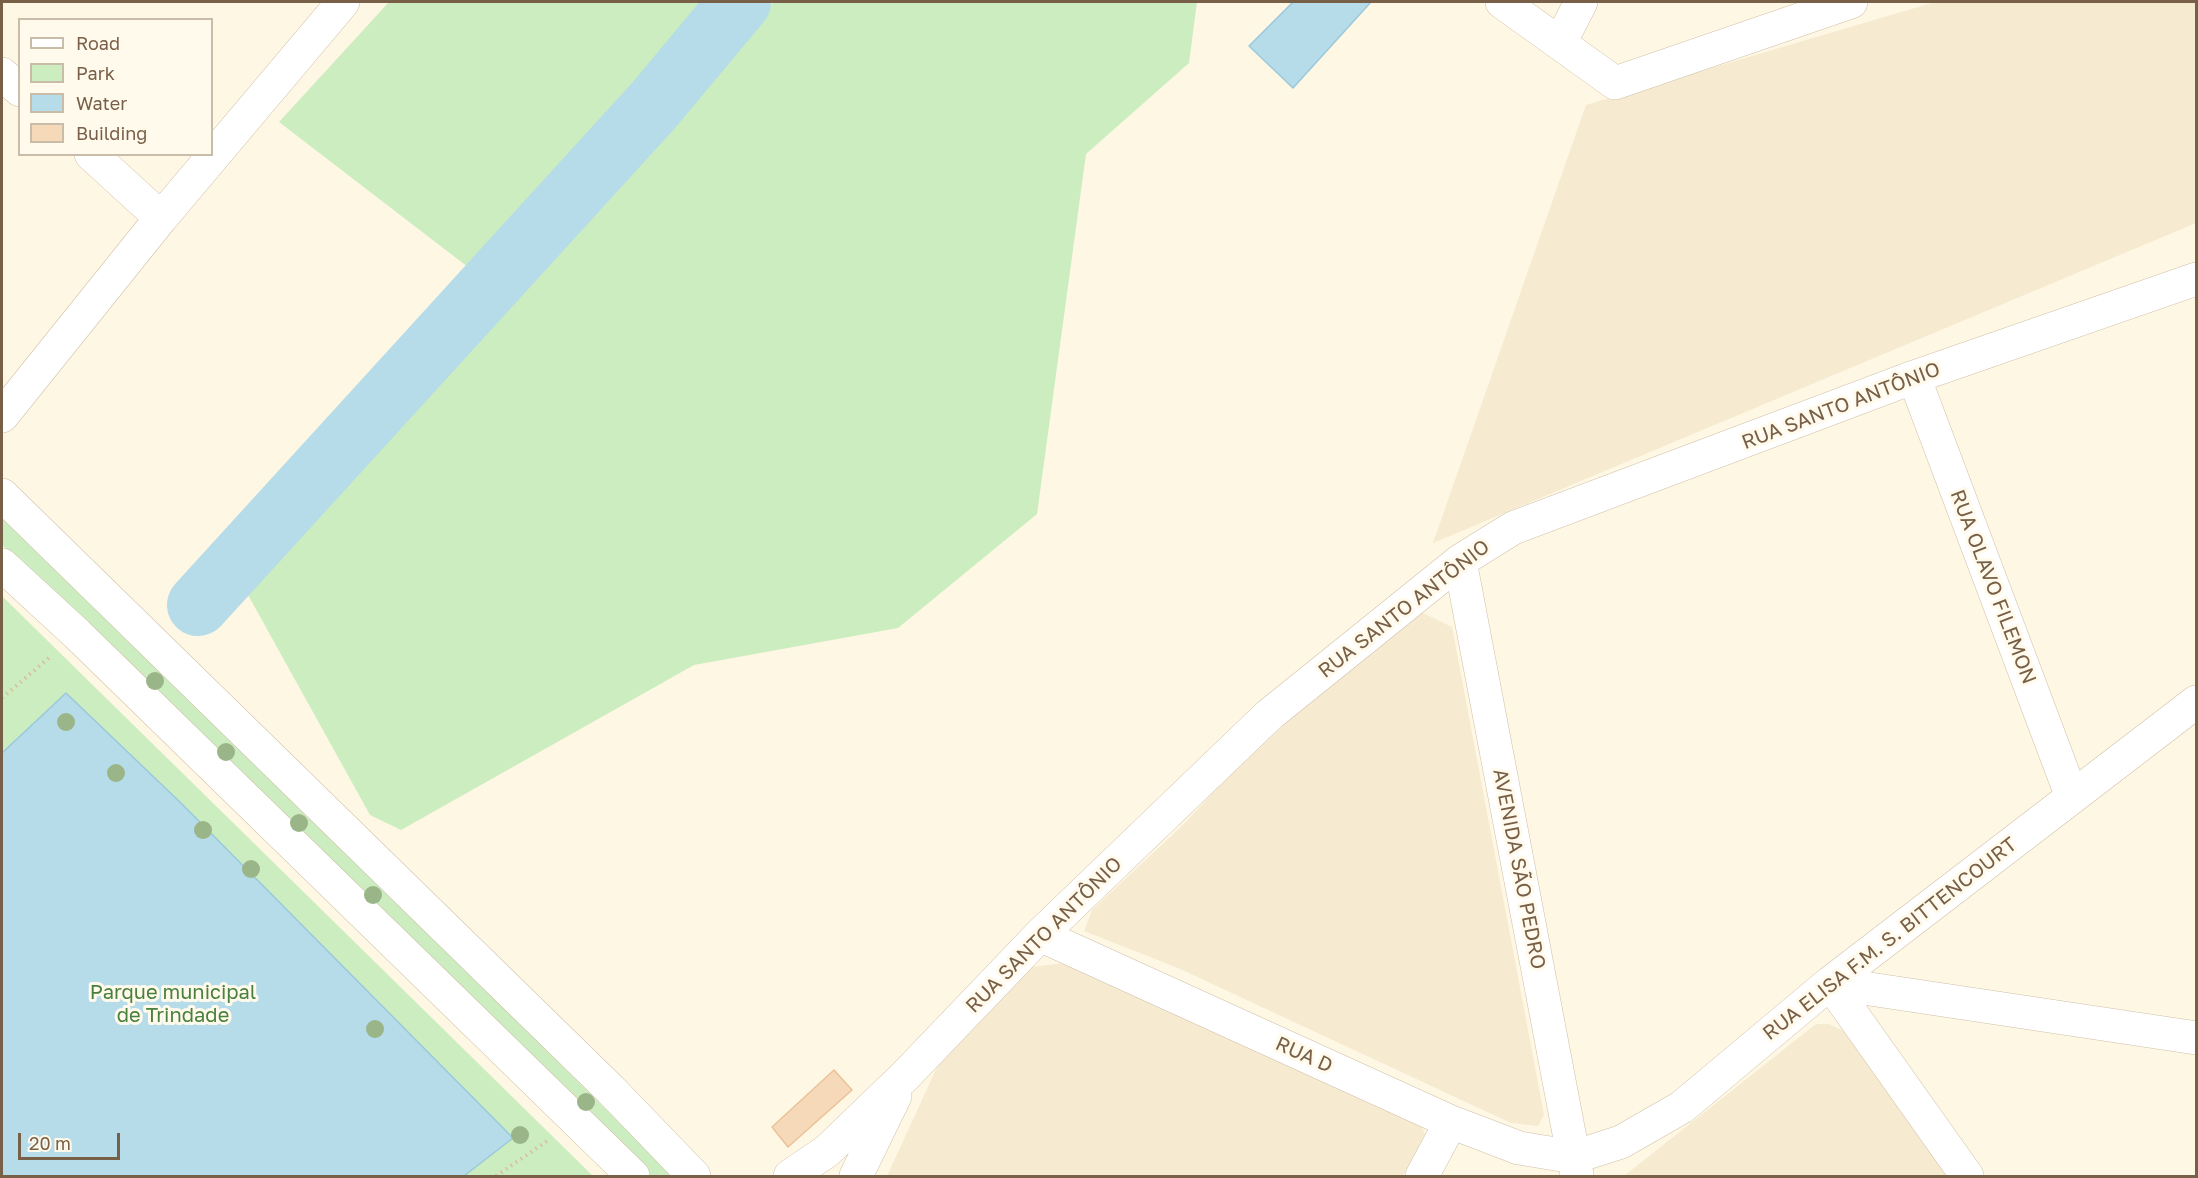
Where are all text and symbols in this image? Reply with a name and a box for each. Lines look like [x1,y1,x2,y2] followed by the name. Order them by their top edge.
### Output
[18,18,213,156] legend
[76,32,120,54] text: Road
[76,62,115,84] text: Park
[76,92,127,114] text: Water
[76,122,147,144] text: Building
[1738,357,1944,455] street label: RUA SANTO ANTÔNIO
[1945,487,2041,687] street label: RUA OLAVO FILEMON
[1314,535,1494,683] street label: RUA SANTO ANTÔNIO
[1488,767,1550,971] street label: AVENIDA SÃO PEDRO
[1758,832,2022,1046] street label: RUA ELISA F.M. S. BITTENCOURT
[961,852,1127,1018] street label: RUA SANTO ANTÔNIO
[90,981,256,1028] park label: Parque municipal de Trindade
[1272,1032,1336,1078] street label: RUA D
[21,1121,123,1159] scale bar
[29,1132,71,1154] text: 20 m

